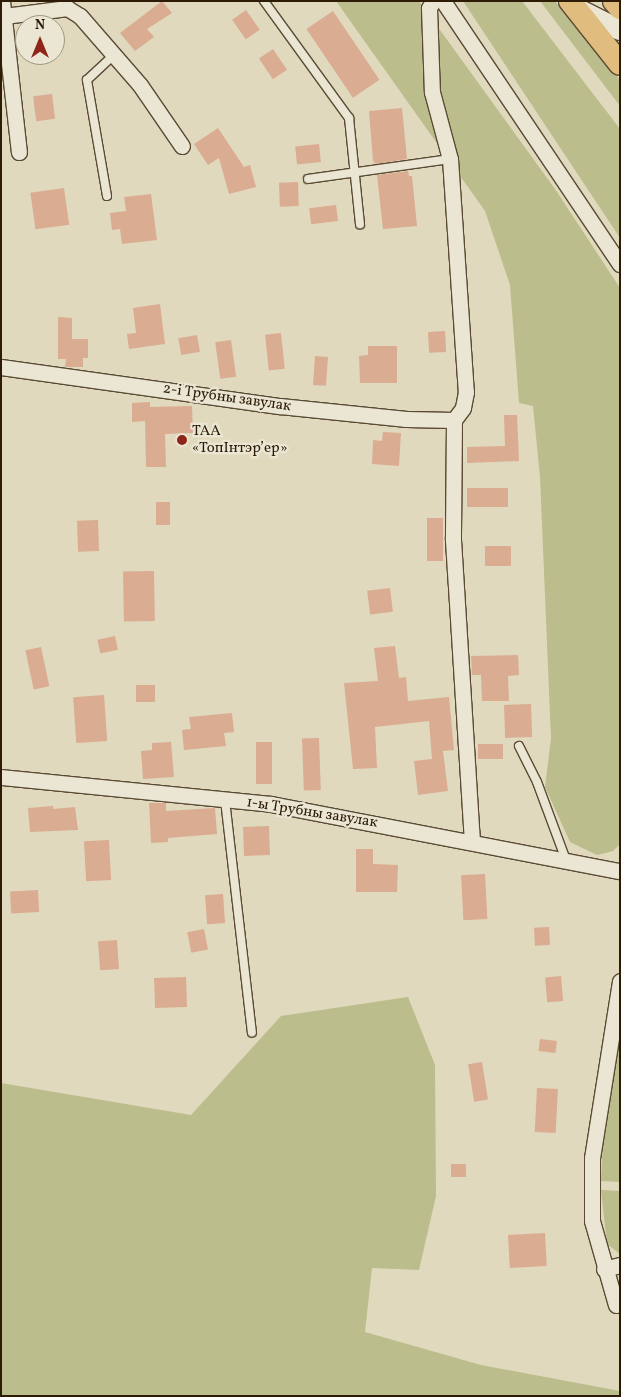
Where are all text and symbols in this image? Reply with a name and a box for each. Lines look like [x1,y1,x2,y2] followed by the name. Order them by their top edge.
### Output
[15,15,65,65] north arrow
[35,16,45,35] text: N
[162,380,292,416] street label: 2-і Трубны завулак
[192,422,287,457] place label: ТАА «ТопІнтэрʼер»
[176,434,188,446] marker: ТАА «ТопІнтэрʼер»
[245,794,379,832] street label: 1-ы Трубны завулак

